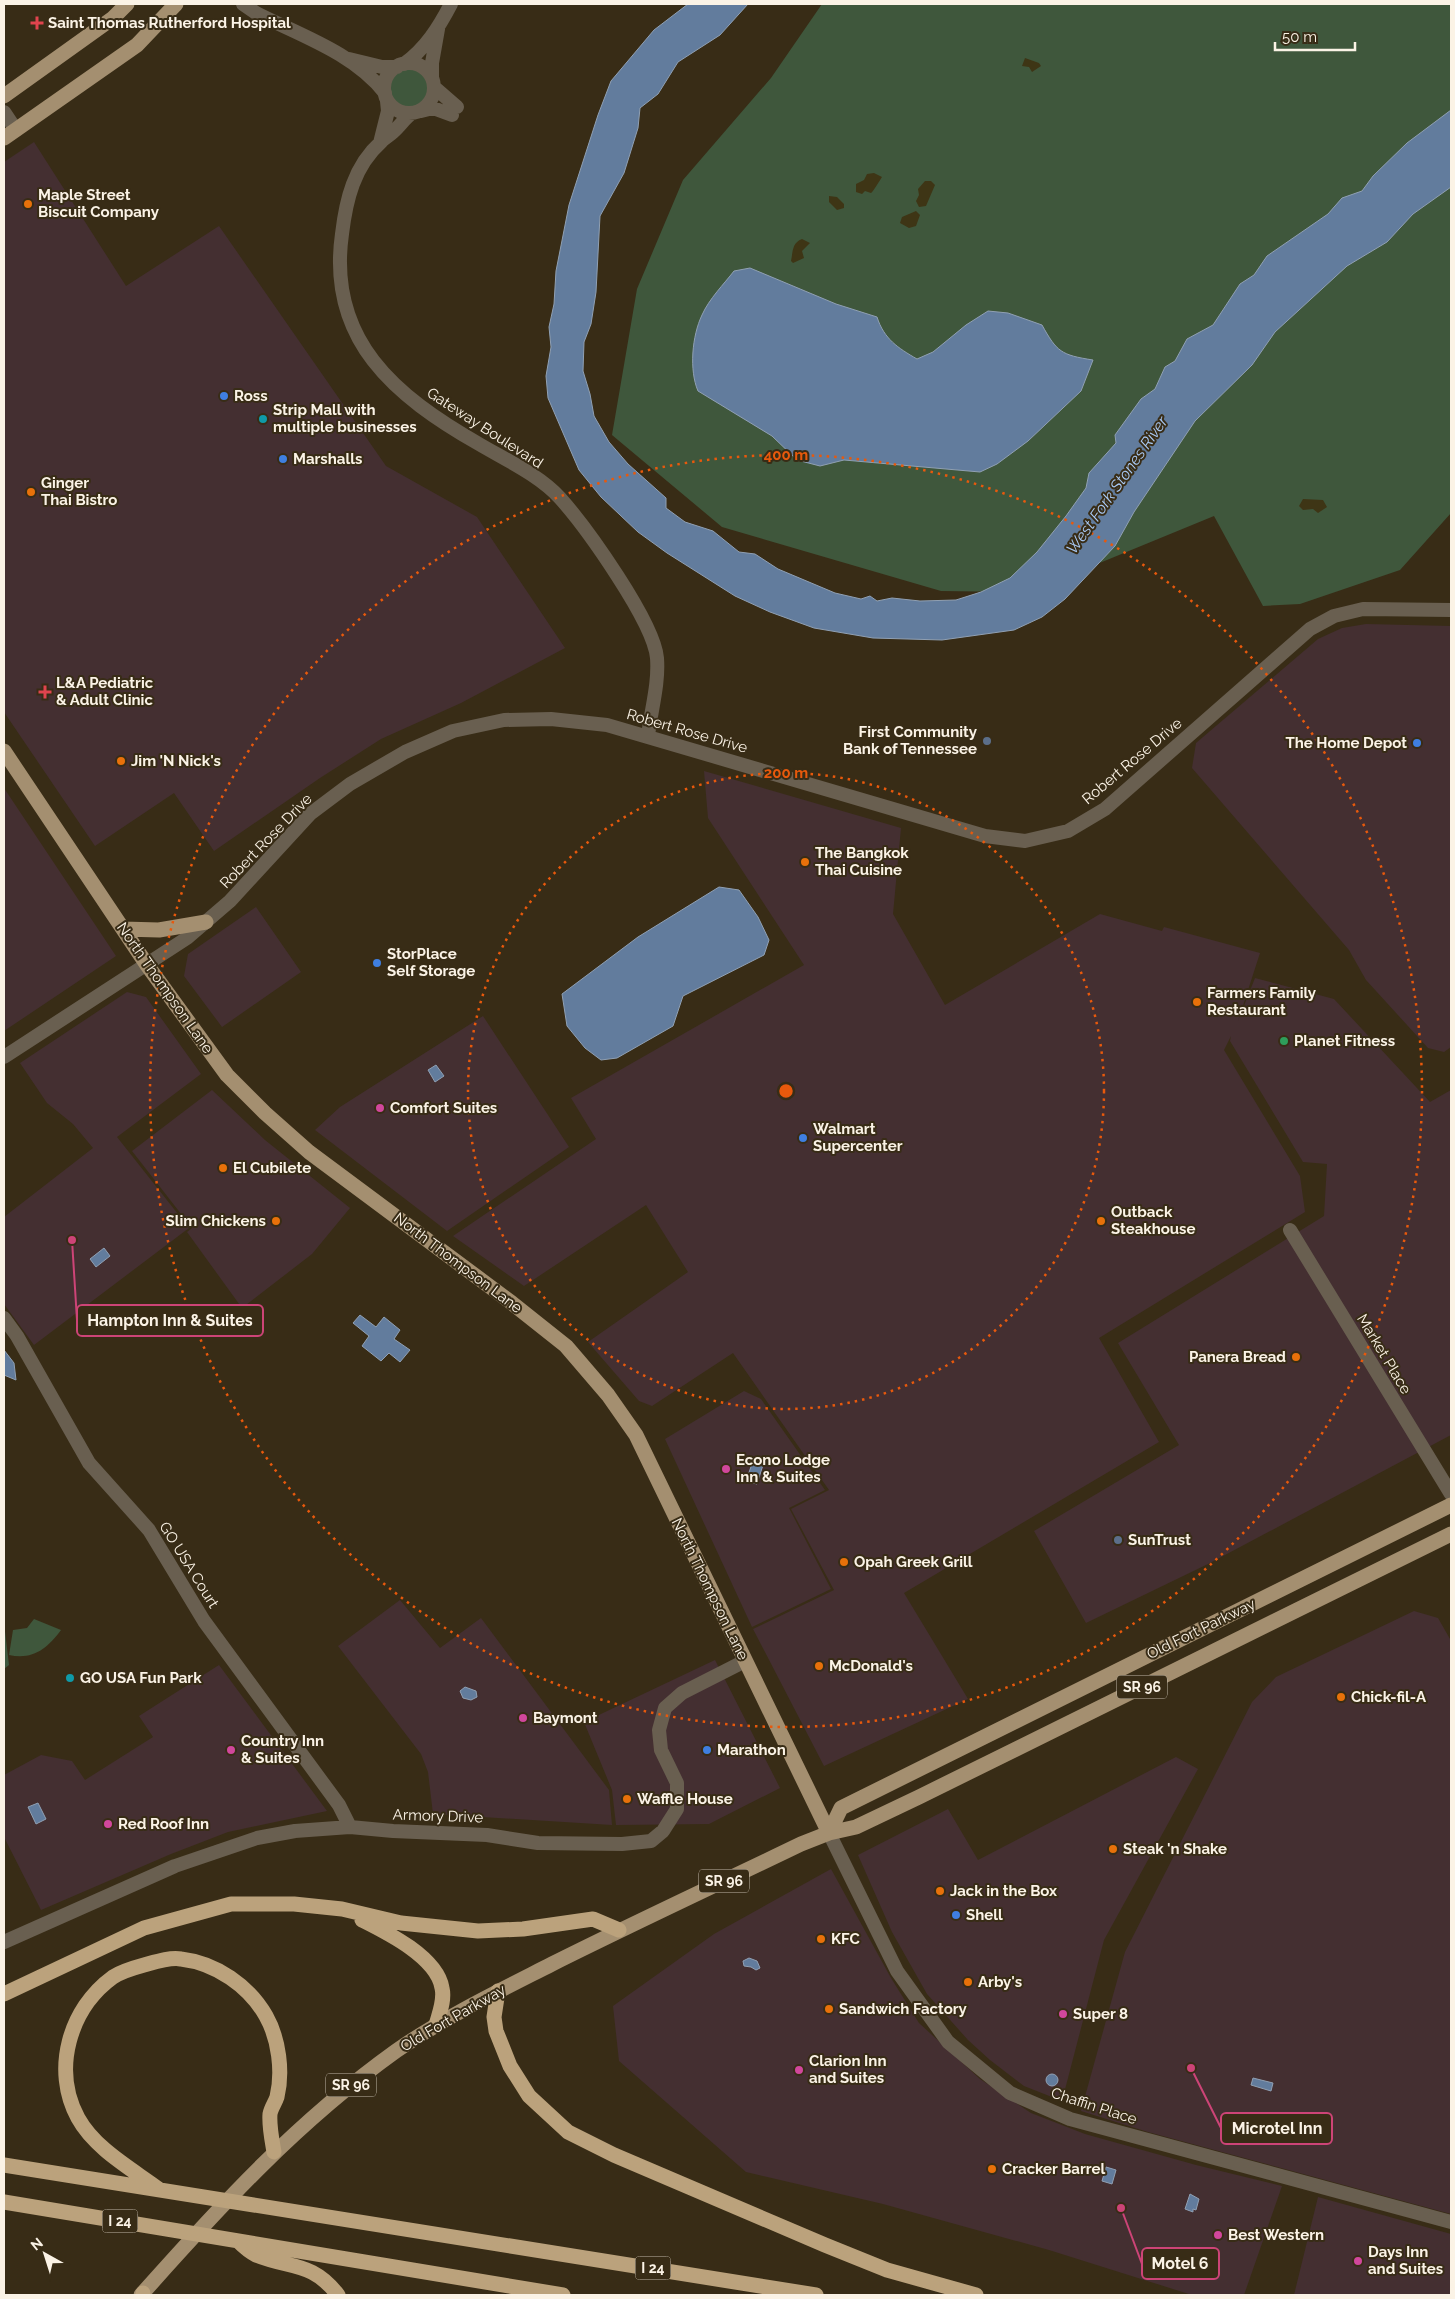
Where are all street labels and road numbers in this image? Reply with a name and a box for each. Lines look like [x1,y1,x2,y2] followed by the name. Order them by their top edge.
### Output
[424,384,546,472] street label: Gateway Boulevard
[625,705,750,757] street label: Robert Rose Drive
[1078,714,1186,808] street label: Robert Rose Drive
[216,790,316,892] street label: Robert Rose Drive
[113,919,217,1057] street label: North Thompson Lane
[390,1209,526,1317] street label: North Thompson Lane
[1353,1311,1415,1397] street label: Market Place
[668,1515,752,1663] street label: North Thompson Lane
[155,1519,223,1611] street label: GO USA Court
[1144,1595,1258,1663] street label: Old Fort Parkway
[1117,1675,1167,1698] road number: SR 96
[392,1805,484,1827] street label: Armory Drive
[699,1870,749,1892] road number: SR 96
[397,1981,509,2055] street label: Old Fort Parkway
[326,2074,376,2096] road number: SR 96
[1049,2084,1139,2128] street label: Chaffin Place
[102,2210,138,2232] road number: I 24
[636,2256,670,2280] road number: I 24

